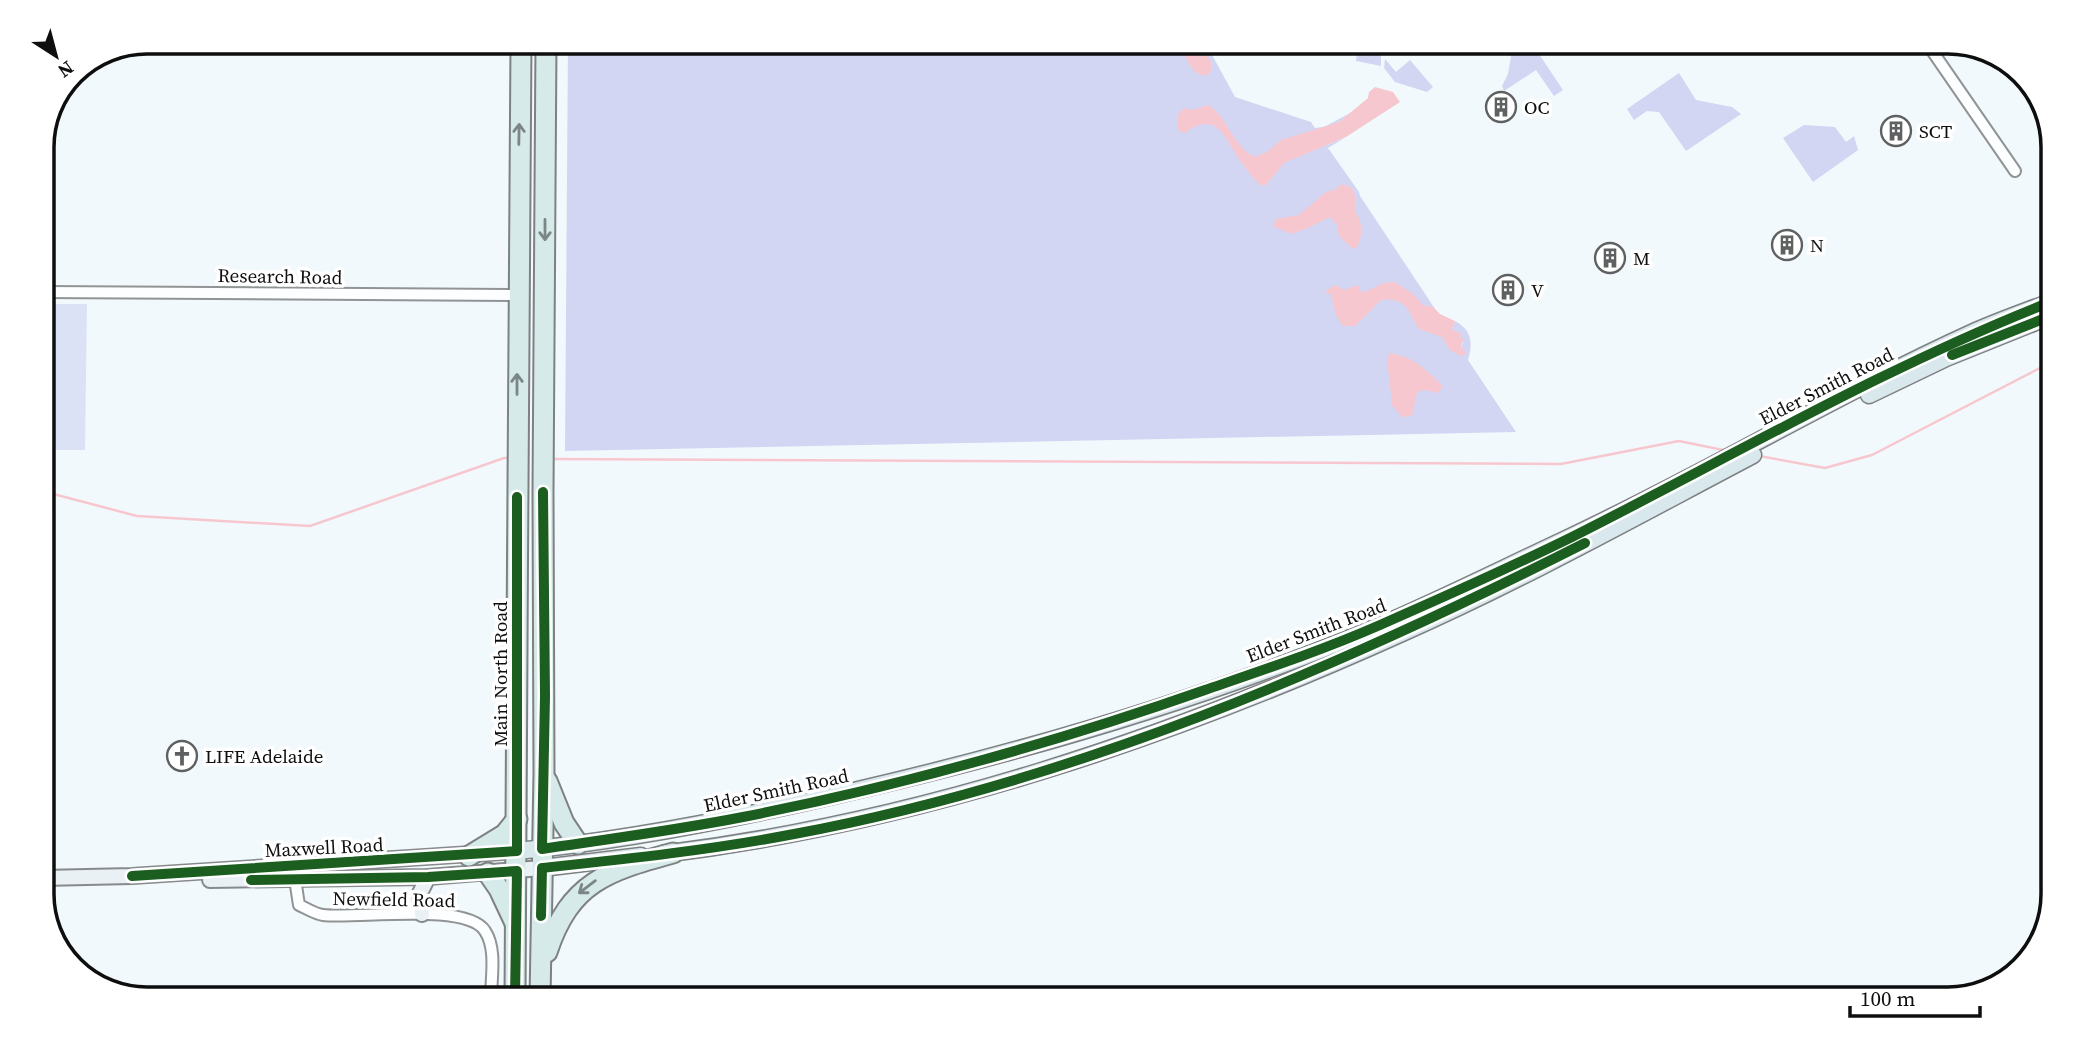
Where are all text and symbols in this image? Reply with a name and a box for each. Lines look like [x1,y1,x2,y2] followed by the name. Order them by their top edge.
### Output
[21,21,91,91] north arrow
[53,55,79,84] text: N
[1484,90,1518,124] building icon: OC
[1524,94,1550,120] place label: OC
[1879,114,1913,148] building icon: SCT
[1919,118,1953,144] place label: SCT
[513,123,526,146] one-way arrow
[538,218,551,241] one-way arrow
[1770,228,1804,262] building icon: N
[1810,232,1824,258] place label: N
[1593,241,1627,275] building icon: M
[1633,245,1650,271] place label: M
[217,262,343,290] street label: Research Road
[1491,273,1525,307] building icon: V
[1531,277,1544,303] place label: V
[1754,341,1898,431] street label: Elder Smith Road
[510,373,524,396] one-way arrow
[1242,591,1390,669] street label: Elder Smith Road
[487,601,513,747] street label: Main North Road
[165,739,199,773] church icon: LIFE Adelaide
[205,743,323,769] place label: LIFE Adelaide
[701,762,851,818] street label: Elder Smith Road
[264,831,384,863] street label: Maxwell Road
[579,880,597,895] one-way arrow
[332,885,456,913] street label: Newfield Road
[1850,974,1980,1018] scale bar
[1860,984,1915,1013] text: 100 m

